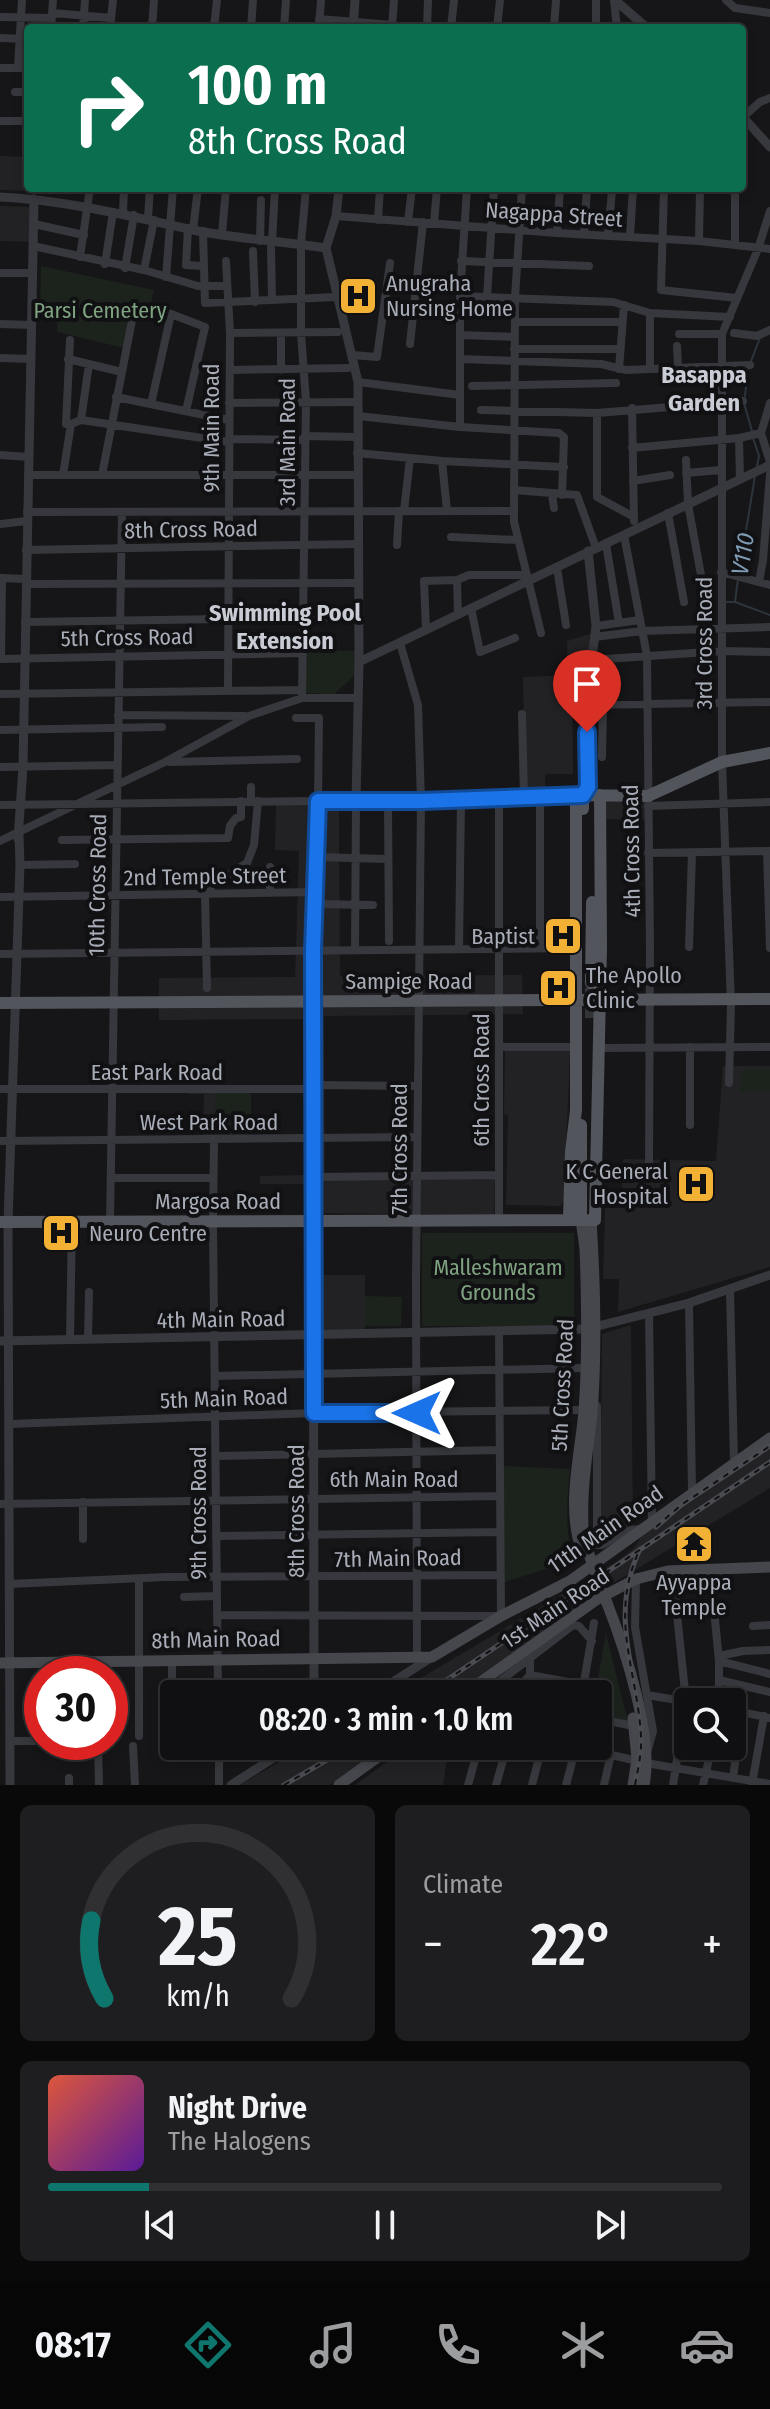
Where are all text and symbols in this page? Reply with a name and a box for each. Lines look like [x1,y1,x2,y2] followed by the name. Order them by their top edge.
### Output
[188,52,327,119] text: 100 m
[56,56,160,160] icon: right
[188,120,407,164] text: 8th Cross Road
[484,196,624,233] street label: Nagappa Street
[386,270,513,322] place label: Anugraha Nursing Home
[337,275,379,317] hospital icon: Anugraha Nursing Home
[33,297,167,324] park label: Parsi Cemetery
[661,361,747,417] district label: Basappa Garden
[198,364,225,493] street label: 9th Main Road
[274,378,301,506] street label: 3rd Main Road
[124,515,258,544] street label: 8th Cross Road
[726,531,760,577] water label: V110
[691,577,718,709] street label: 3rd Cross Road
[209,599,361,655] district label: Swimming Pool Extension
[60,623,194,652] street label: 5th Cross Road
[553,650,621,732] pin
[565,662,609,706] icon: arrive
[617,784,646,918] street label: 4th Cross Road
[83,813,112,957] street label: 10th Cross Road
[124,862,287,891] street label: 2nd Temple Street
[542,915,584,957] hospital icon: Baptist
[471,923,536,950] place label: Baptist
[586,962,682,1014] place label: The Apollo Clinic
[537,967,579,1009] hospital icon: The Apollo Clinic
[345,968,473,995] street label: Sampige Road
[468,1013,495,1147] street label: 6th Cross Road
[91,1059,223,1086] street label: East Park Road
[386,1083,413,1215] street label: 7th Cross Road
[140,1109,278,1136] street label: West Park Road
[566,1158,668,1210] place label: K C General Hospital
[675,1163,717,1205] hospital icon: K C General Hospital
[155,1188,281,1215] street label: Margosa Road
[40,1212,82,1254] hospital icon: Neuro Centre
[89,1220,207,1247] place label: Neuro Centre
[433,1254,563,1306] park label: Malleshwaram Grounds
[156,1305,286,1334] street label: 4th Main Road
[546,1318,579,1452] street label: 5th Cross Road
[375,1371,459,1455] position arrow
[159,1383,289,1414] street label: 5th Main Road
[283,1444,310,1578] street label: 8th Cross Road
[185,1446,212,1580] street label: 9th Cross Road
[329,1466,459,1493] street label: 6th Main Road
[542,1480,668,1579] street label: 11th Main Road
[673,1523,715,1565] temple icon: Ayyappa Temple
[334,1544,462,1573] street label: 7th Main Road
[496,1562,615,1654] street label: 1st Main Road
[656,1569,732,1621] place label: Ayyappa Temple
[151,1625,281,1654] street label: 8th Main Road
[24,1656,128,1760] speed limit sign: 30
[674,1688,746,1760] map controls
[674,1688,746,1760] button: search
[259,1702,513,1738] text: 08:20 · 3 min · 1.0 km
[423,1869,503,1900] text: Climate
[157,1887,237,1987] text: 25
[531,1909,614,1981] text: 22°
[423,1918,443,1971] text: −
[702,1918,722,1971] text: +
[166,1979,229,2014] text: km/h
[168,2090,307,2126] text: Night Drive
[168,2126,311,2157] text: The Halogens
[138,2203,182,2247] icon: previous
[363,2203,407,2247] icon: pause
[588,2203,632,2247] icon: next
[180,2317,236,2373] icon: directions
[305,2317,361,2373] icon: music
[430,2317,486,2373] icon: phone
[555,2317,611,2373] icon: climate
[679,2317,735,2373] icon: car
[34,2323,111,2367] text: 08:17

